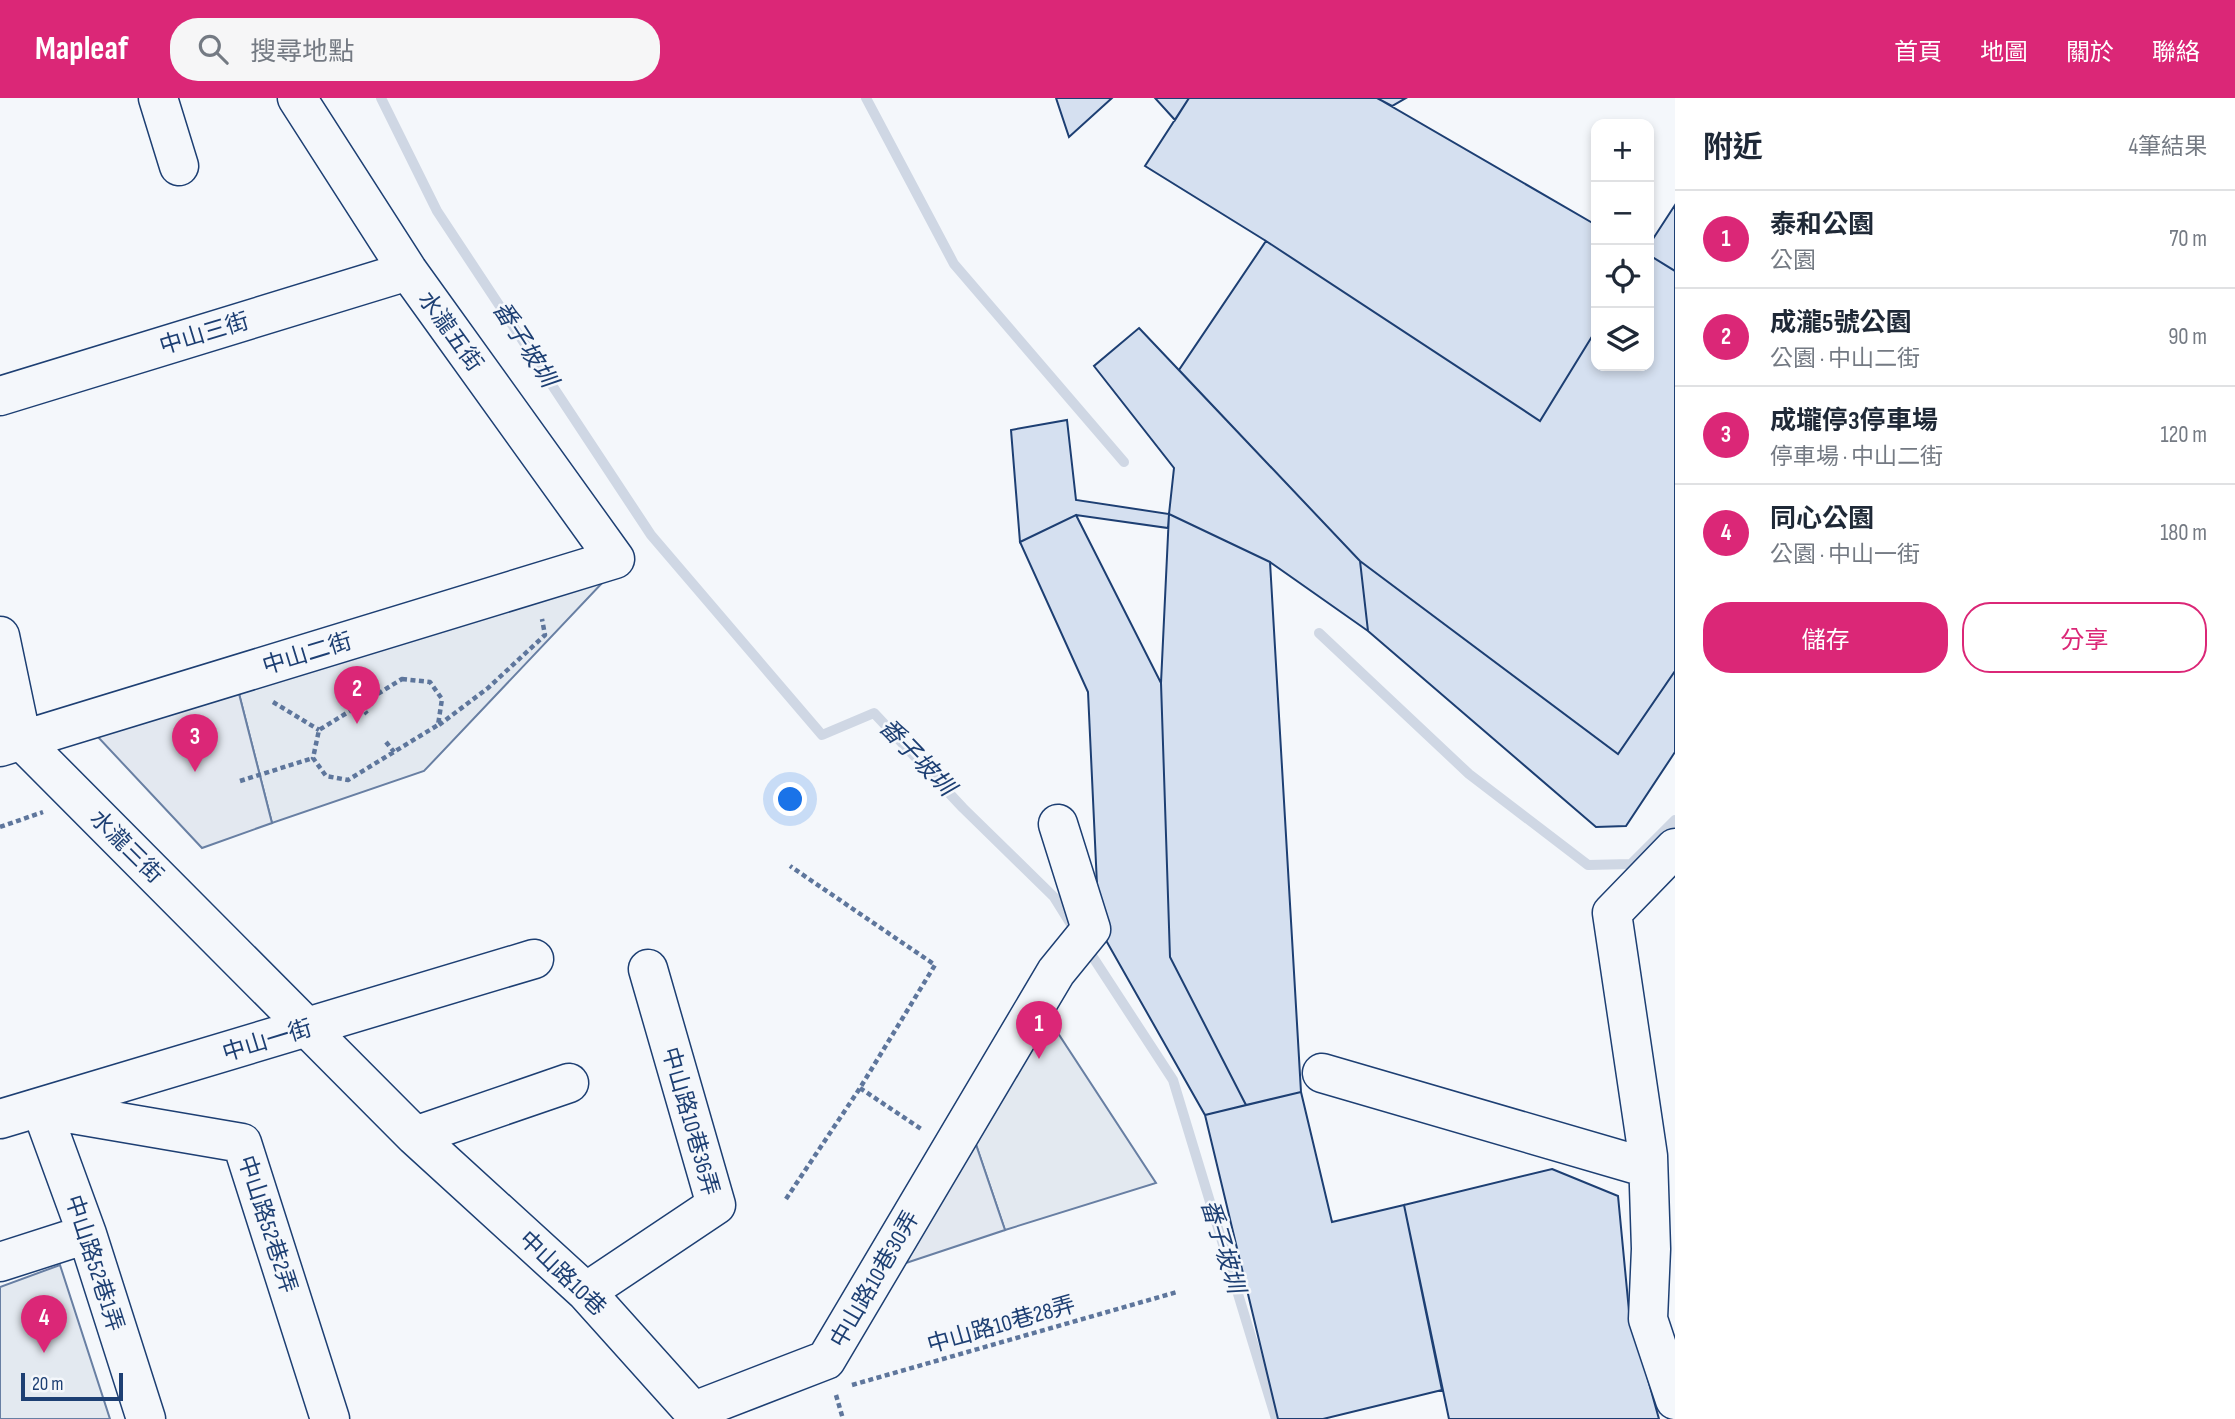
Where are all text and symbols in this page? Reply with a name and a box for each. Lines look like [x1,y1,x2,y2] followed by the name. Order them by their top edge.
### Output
[170,18,660,81] search box
[35,29,128,69] text: Mapleaf
[194,30,232,68] icon: search
[250,37,354,68] text: 搜尋地點
[1894,38,1942,67] text: 首頁
[1980,38,2028,67] text: 地圖
[2066,38,2114,67] text: 關於
[2152,38,2200,67] text: 聯絡
[1591,119,1654,371] map controls
[1591,119,1654,182] button: +
[1703,130,1763,166] text: 附近
[2128,133,2207,161] text: 4筆結果
[1591,182,1654,245] button: −
[1770,210,1874,241] text: 泰和公園
[1721,225,1731,253] text: 1
[2169,225,2207,253] text: 70 m
[1591,245,1654,308] button: locate
[1770,247,1816,275] text: 公園
[412,286,489,377] street label: 水瀧五街
[486,296,565,395] water label: 番子坡圳
[156,307,252,361] street label: 中山三街
[1591,308,1654,371] button: layers
[1770,308,1911,339] text: 成瀧5號公園
[1721,323,1731,351] text: 2
[2168,323,2207,351] text: 90 m
[1770,345,1920,373] text: 公園 · 中山二街
[1770,406,1938,437] text: 成壠停3停車場
[1721,421,1731,449] text: 3
[2161,421,2207,449] text: 120 m
[1770,443,1943,471] text: 停車場 · 中山二街
[1770,504,1874,535] text: 同心公園
[1721,519,1731,547] text: 4
[2160,519,2207,547] text: 180 m
[1770,541,1920,569] text: 公園 · 中山一街
[1703,602,1948,673] button: 儲存
[1962,602,2207,673] button: 分享
[259,627,355,681] street label: 中山二街
[334,666,380,724] pin: 2
[873,713,962,804] water label: 番子坡圳
[172,714,218,772] pin: 3
[773,782,807,816] your location
[84,804,169,889] street label: 水瀧三街
[1016,1001,1062,1059] pin: 1
[219,1014,315,1068] street label: 中山一街
[655,1044,725,1199] street label: 中山路10巷36弄
[232,1152,302,1297] street label: 中山路52巷2弄
[59,1192,129,1335] street label: 中山路52巷1弄
[1195,1196,1251,1299] water label: 番子坡圳
[824,1206,925,1353] street label: 中山路10巷30弄
[513,1225,612,1322] street label: 中山路10巷
[924,1290,1079,1359] street label: 中山路10巷28弄
[21,1295,67,1353] pin: 4
[21,1370,122,1402] scale bar
[32,1373,64,1396] text: 20 m

